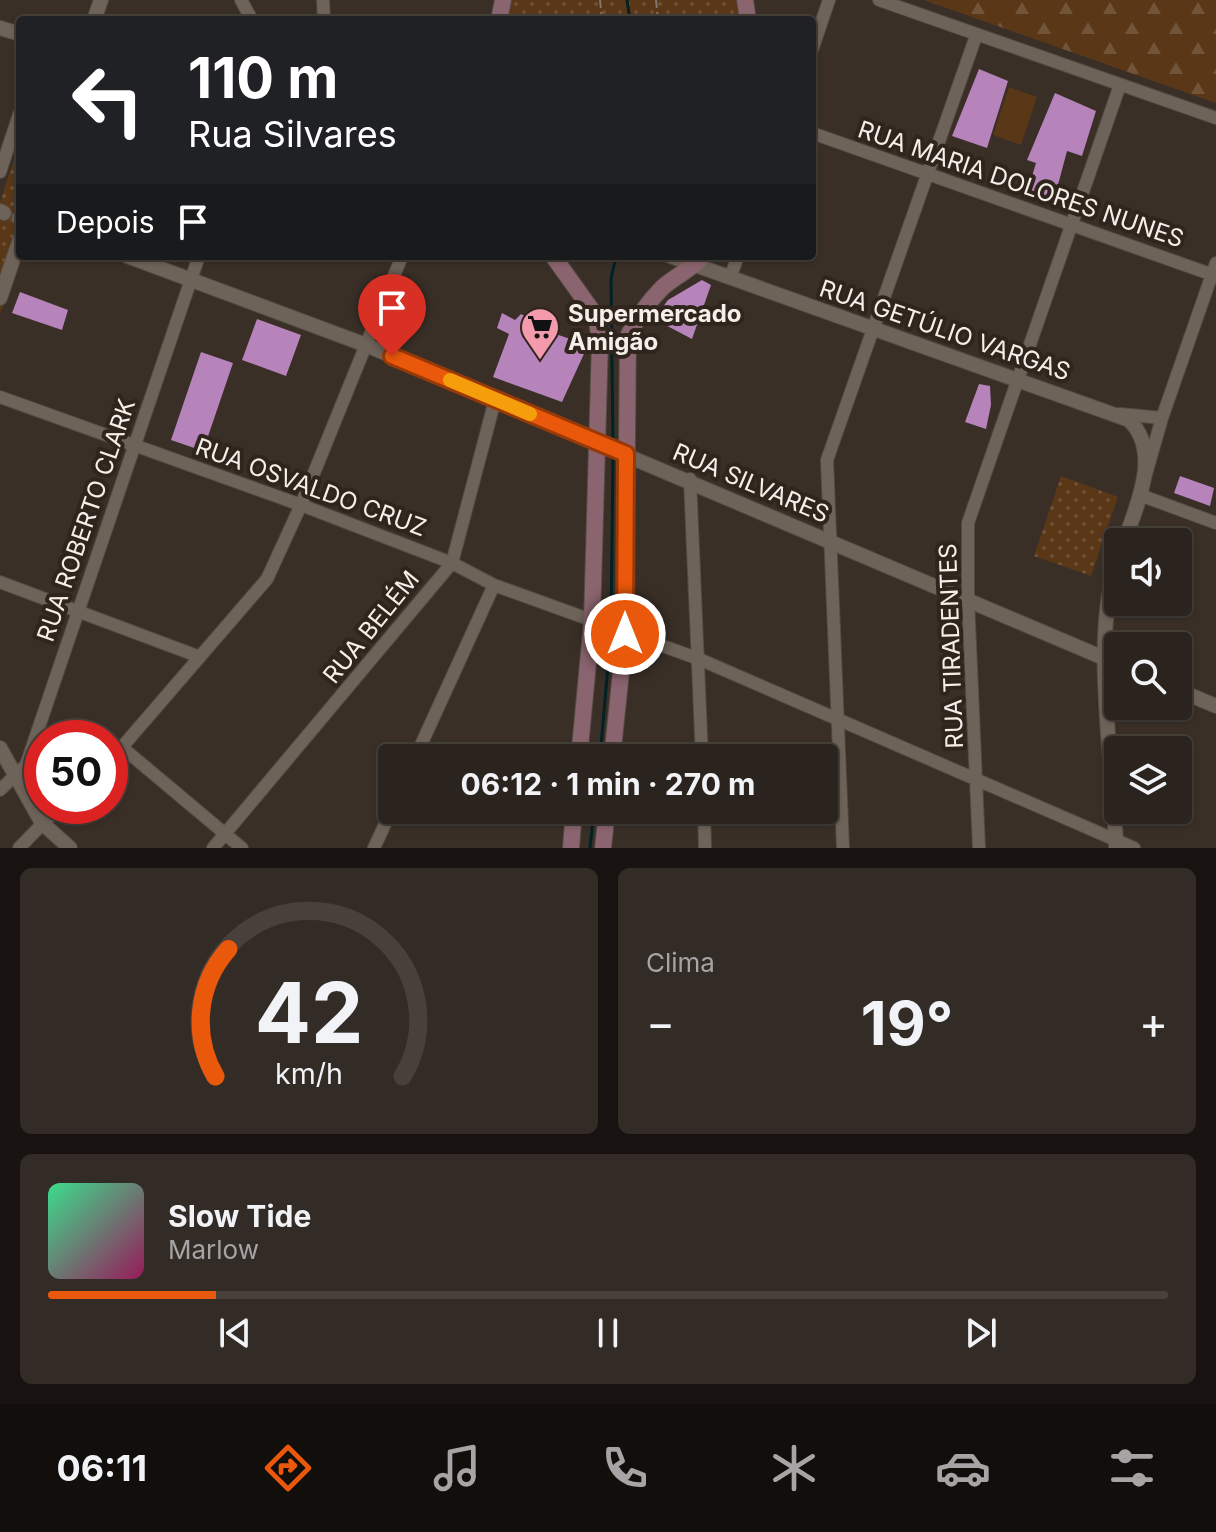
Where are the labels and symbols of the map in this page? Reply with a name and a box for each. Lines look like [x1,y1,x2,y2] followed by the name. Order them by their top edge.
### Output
[854,115,1188,253] street label: RUA MARIA DOLORES NUNES
[816,272,1074,387] street label: RUA GETÚLIO VARGAS
[358,274,426,356] pin
[568,299,742,356] place label: Supermercado Amigão
[519,306,561,361] supermarket icon: Supermercado Amigão
[31,395,141,645] street label: RUA ROBERTO CLARK
[192,432,430,542] street label: RUA OSVALDO CRUZ
[669,437,833,529] street label: RUA SILVARES
[933,543,969,749] street label: RUA TIRADENTES
[316,564,425,689] street label: RUA BELÉM
[583,592,667,676] position arrow
[24,720,128,824] speed limit sign: 50

